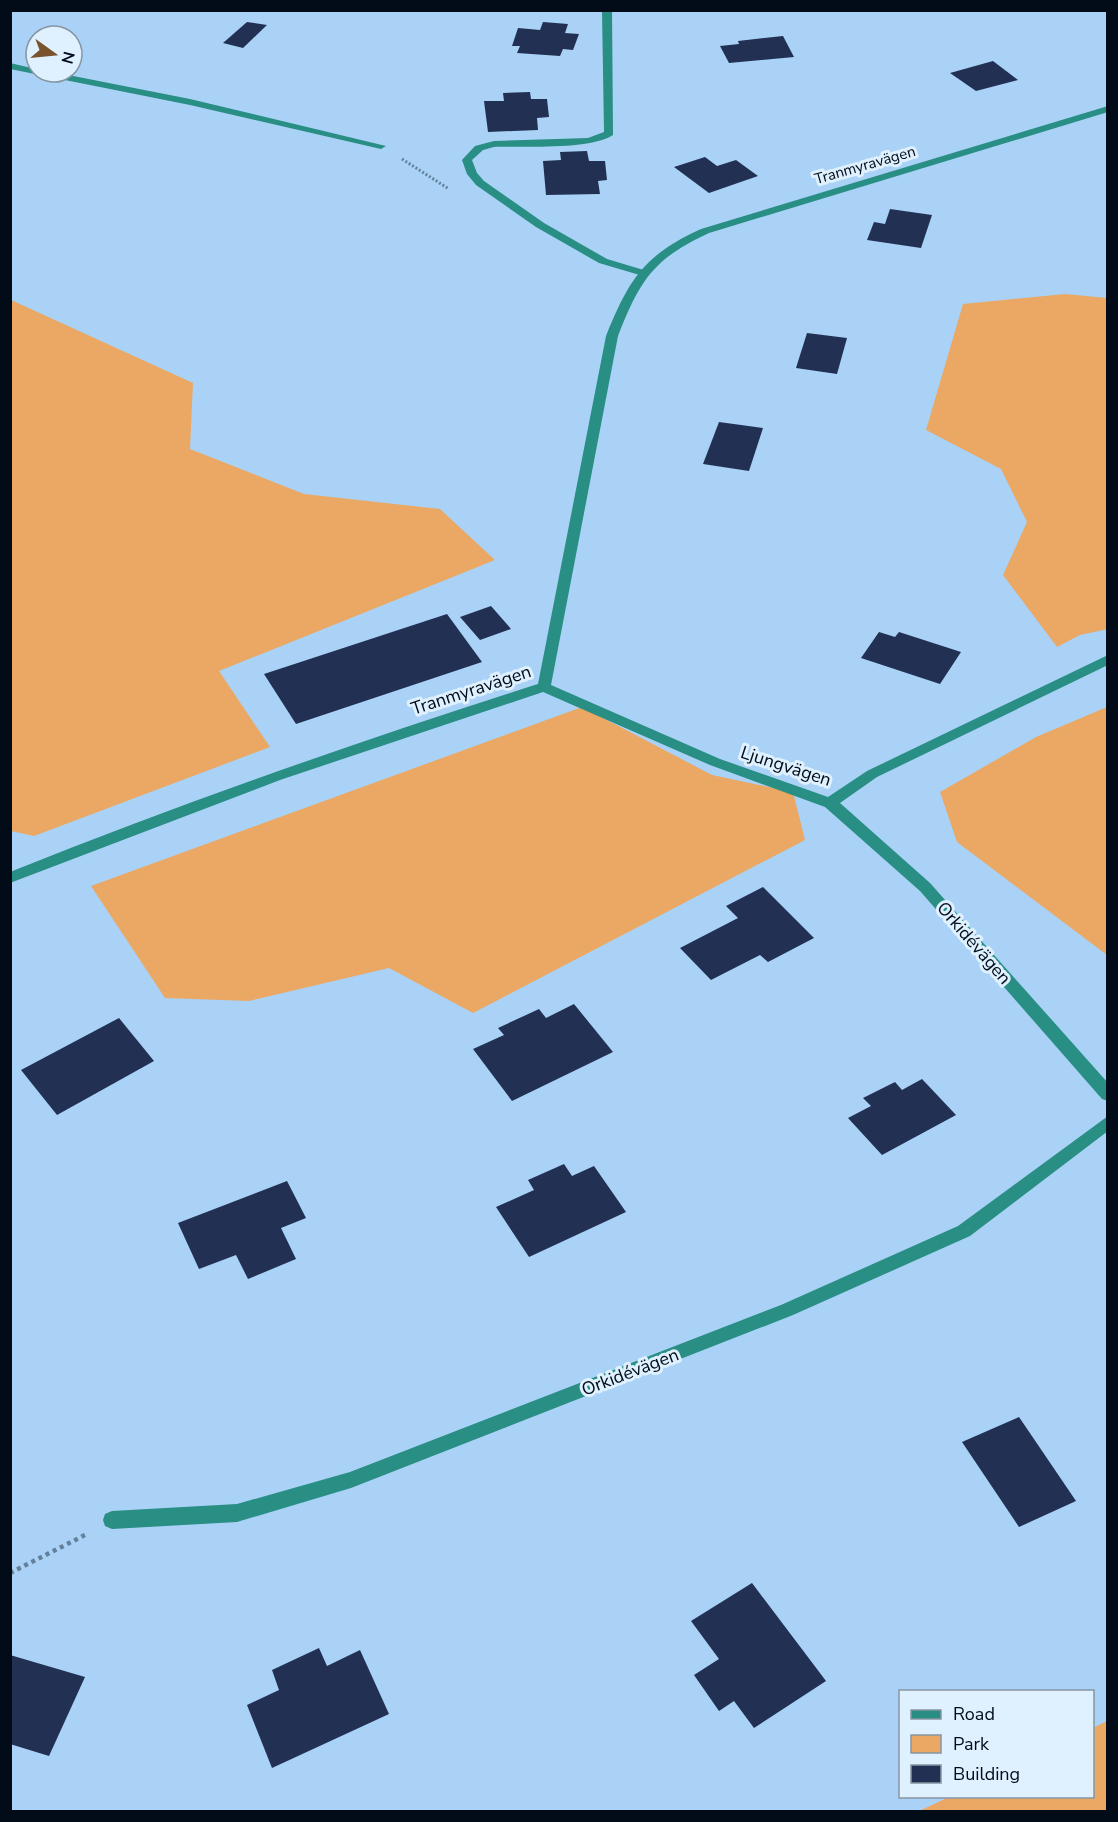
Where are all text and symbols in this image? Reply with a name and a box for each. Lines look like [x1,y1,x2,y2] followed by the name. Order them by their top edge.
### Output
[24,24,84,84] north arrow
[55,49,80,66] text: N
[812,141,918,189] street label: Tranmyravägen
[408,659,534,721] street label: Tranmyravägen
[738,740,834,792] street label: Ljungvägen
[931,897,1017,989] street label: Orkidévägen
[578,1342,682,1402] street label: Orkidévägen
[899,1690,1094,1798] legend
[953,1702,995,1726] text: Road
[953,1732,990,1756] text: Park
[953,1762,1020,1786] text: Building

